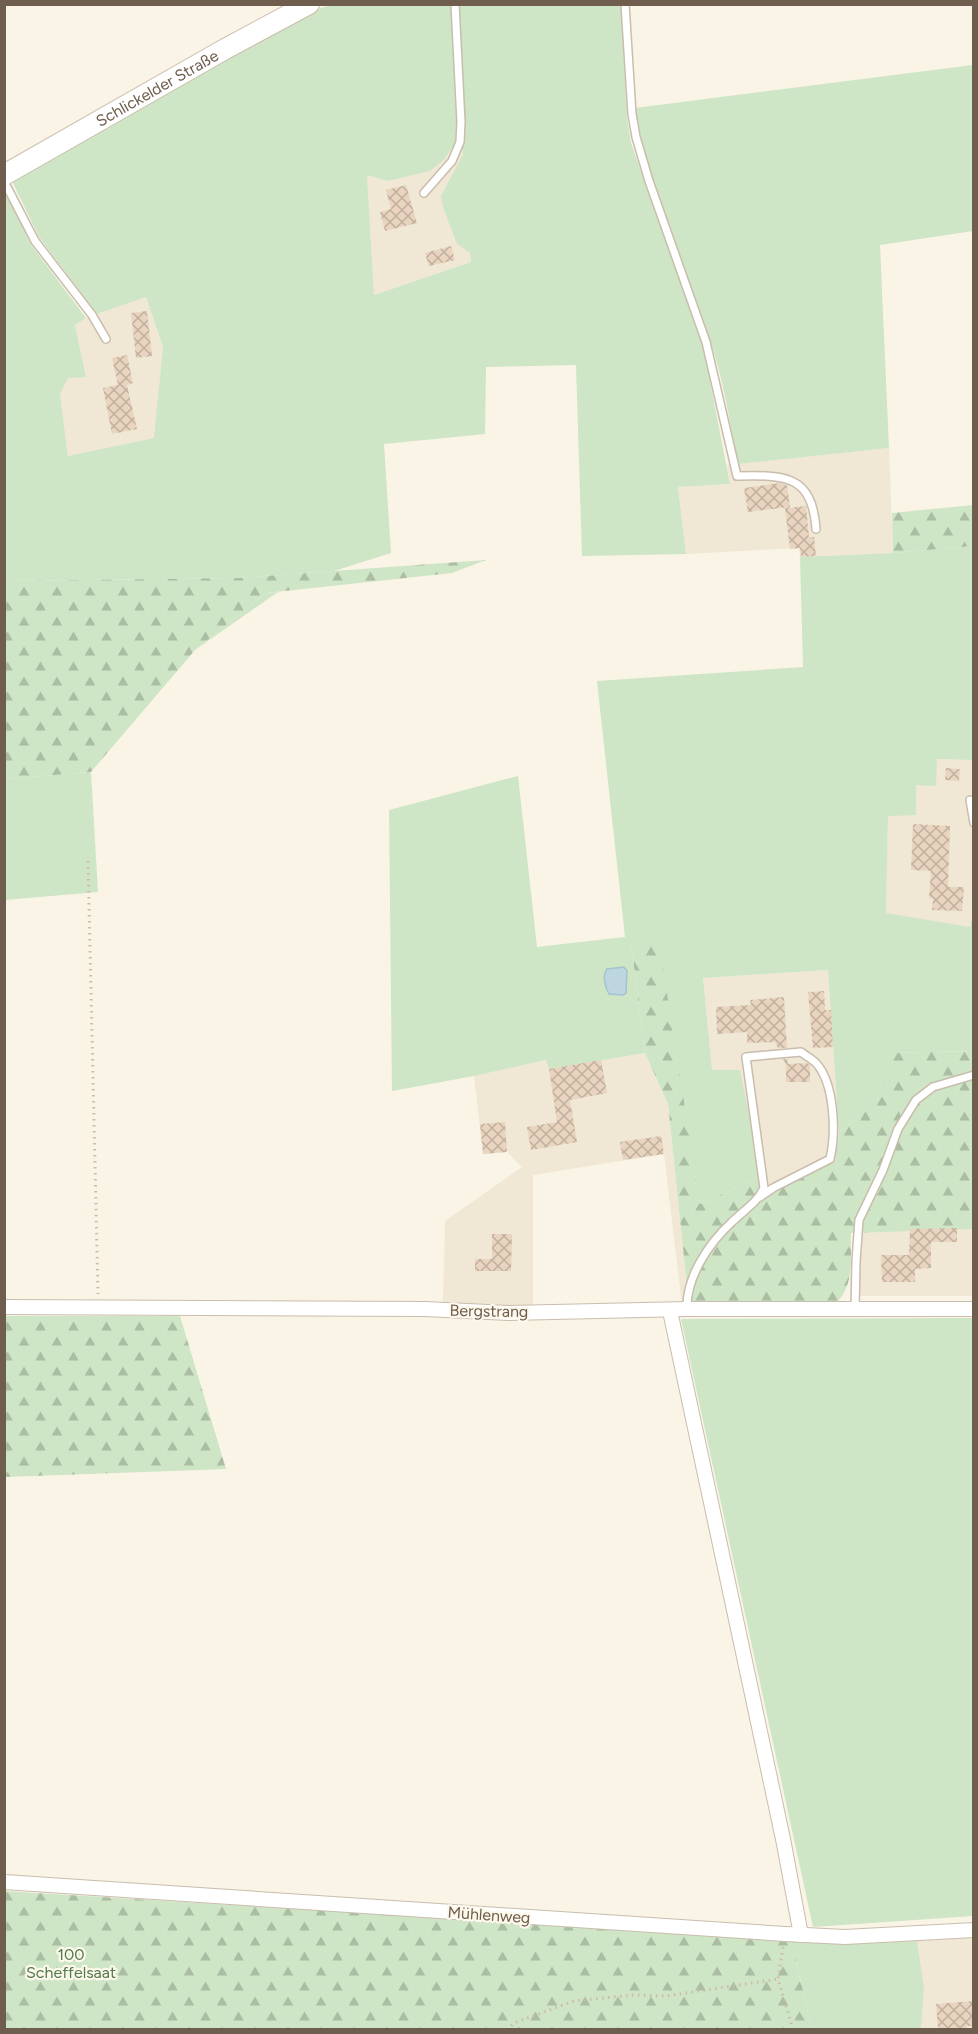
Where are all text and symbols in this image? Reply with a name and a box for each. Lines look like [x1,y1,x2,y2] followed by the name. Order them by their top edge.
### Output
[92,45,222,130] street label: Schlickelder Straße
[449,1301,529,1321] street label: Bergstrang
[447,1903,531,1927] street label: Mühlenweg
[26,1945,116,1982] park label: 100 Scheffelsaat

